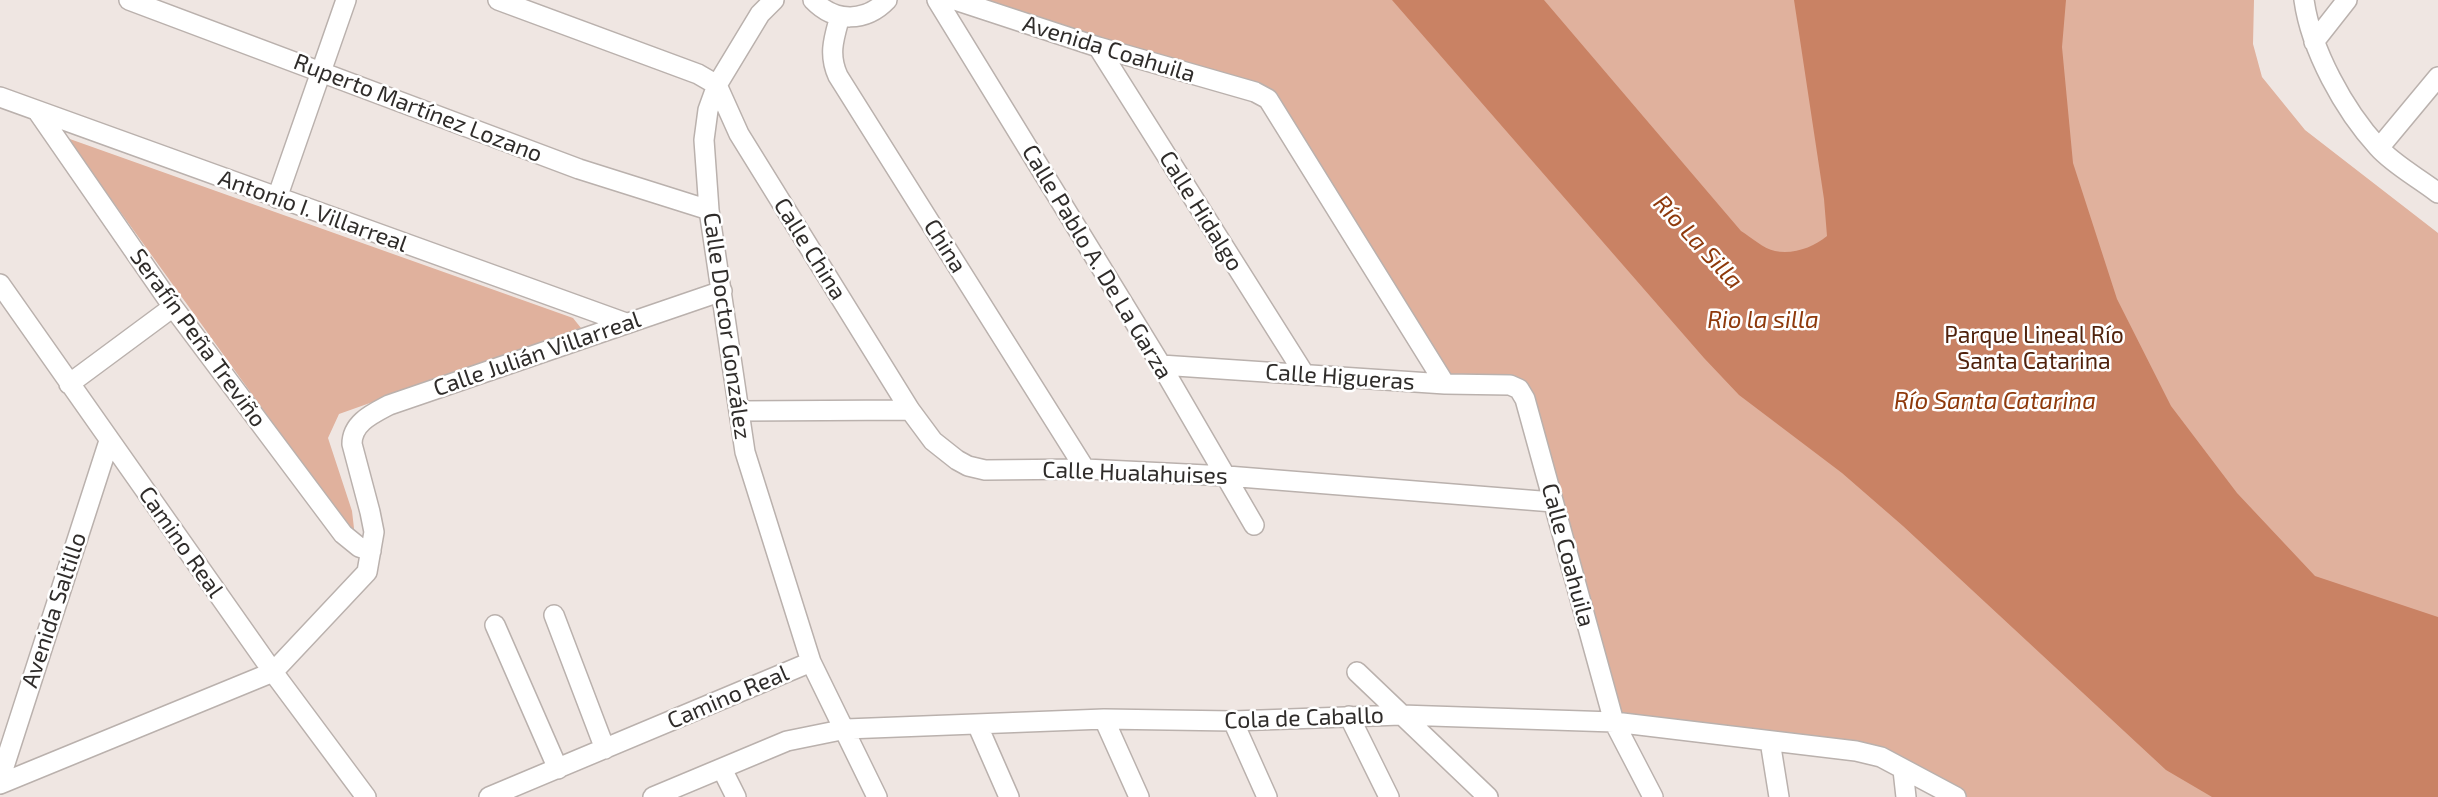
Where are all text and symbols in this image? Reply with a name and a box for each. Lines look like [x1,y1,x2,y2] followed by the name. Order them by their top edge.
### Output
[1020,10,1198,88] street label: Avenida Coahuila
[290,48,546,168] street label: Ruperto Martínez Lozano
[1016,140,1178,384] street label: Calle Pablo A. De La Garza
[1153,146,1249,276] street label: Calle Hidalgo
[215,164,411,258] street label: Antonio I. Villarreal
[1647,189,1749,295] water label: Río La Silla
[768,193,852,305] street label: Calle China
[697,211,757,441] street label: Calle Doctor González
[918,214,972,278] street label: China
[124,243,272,433] street label: Serafín Peña Treviño
[430,306,644,402] street label: Calle Julián Villarreal
[1707,306,1819,334] water label: Rio la silla
[1944,321,2124,375] park label: Parque Lineal Río Santa Catarina
[1264,358,1416,396] street label: Calle Higueras
[1894,387,2096,415] water label: Río Santa Catarina
[1042,456,1228,490] street label: Calle Hualahuises
[1536,480,1600,630] street label: Calle Coahuila
[133,481,229,603] street label: Camino Real
[16,529,92,691] street label: Avenida Saltillo
[663,659,793,735] street label: Camino Real
[1224,701,1384,735] street label: Cola de Caballo

